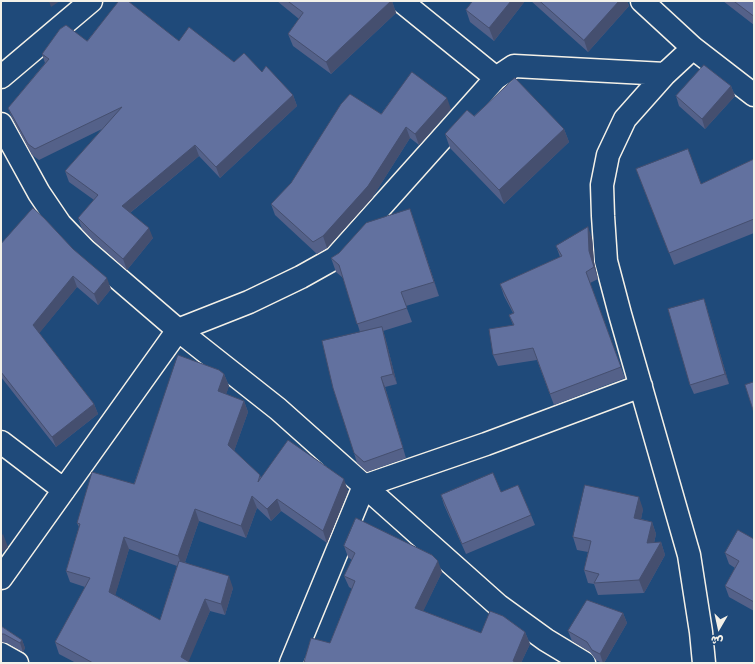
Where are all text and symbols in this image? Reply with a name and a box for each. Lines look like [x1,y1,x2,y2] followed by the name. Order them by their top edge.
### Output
[699,608,739,648] north arrow
[710,631,724,649] text: ش

